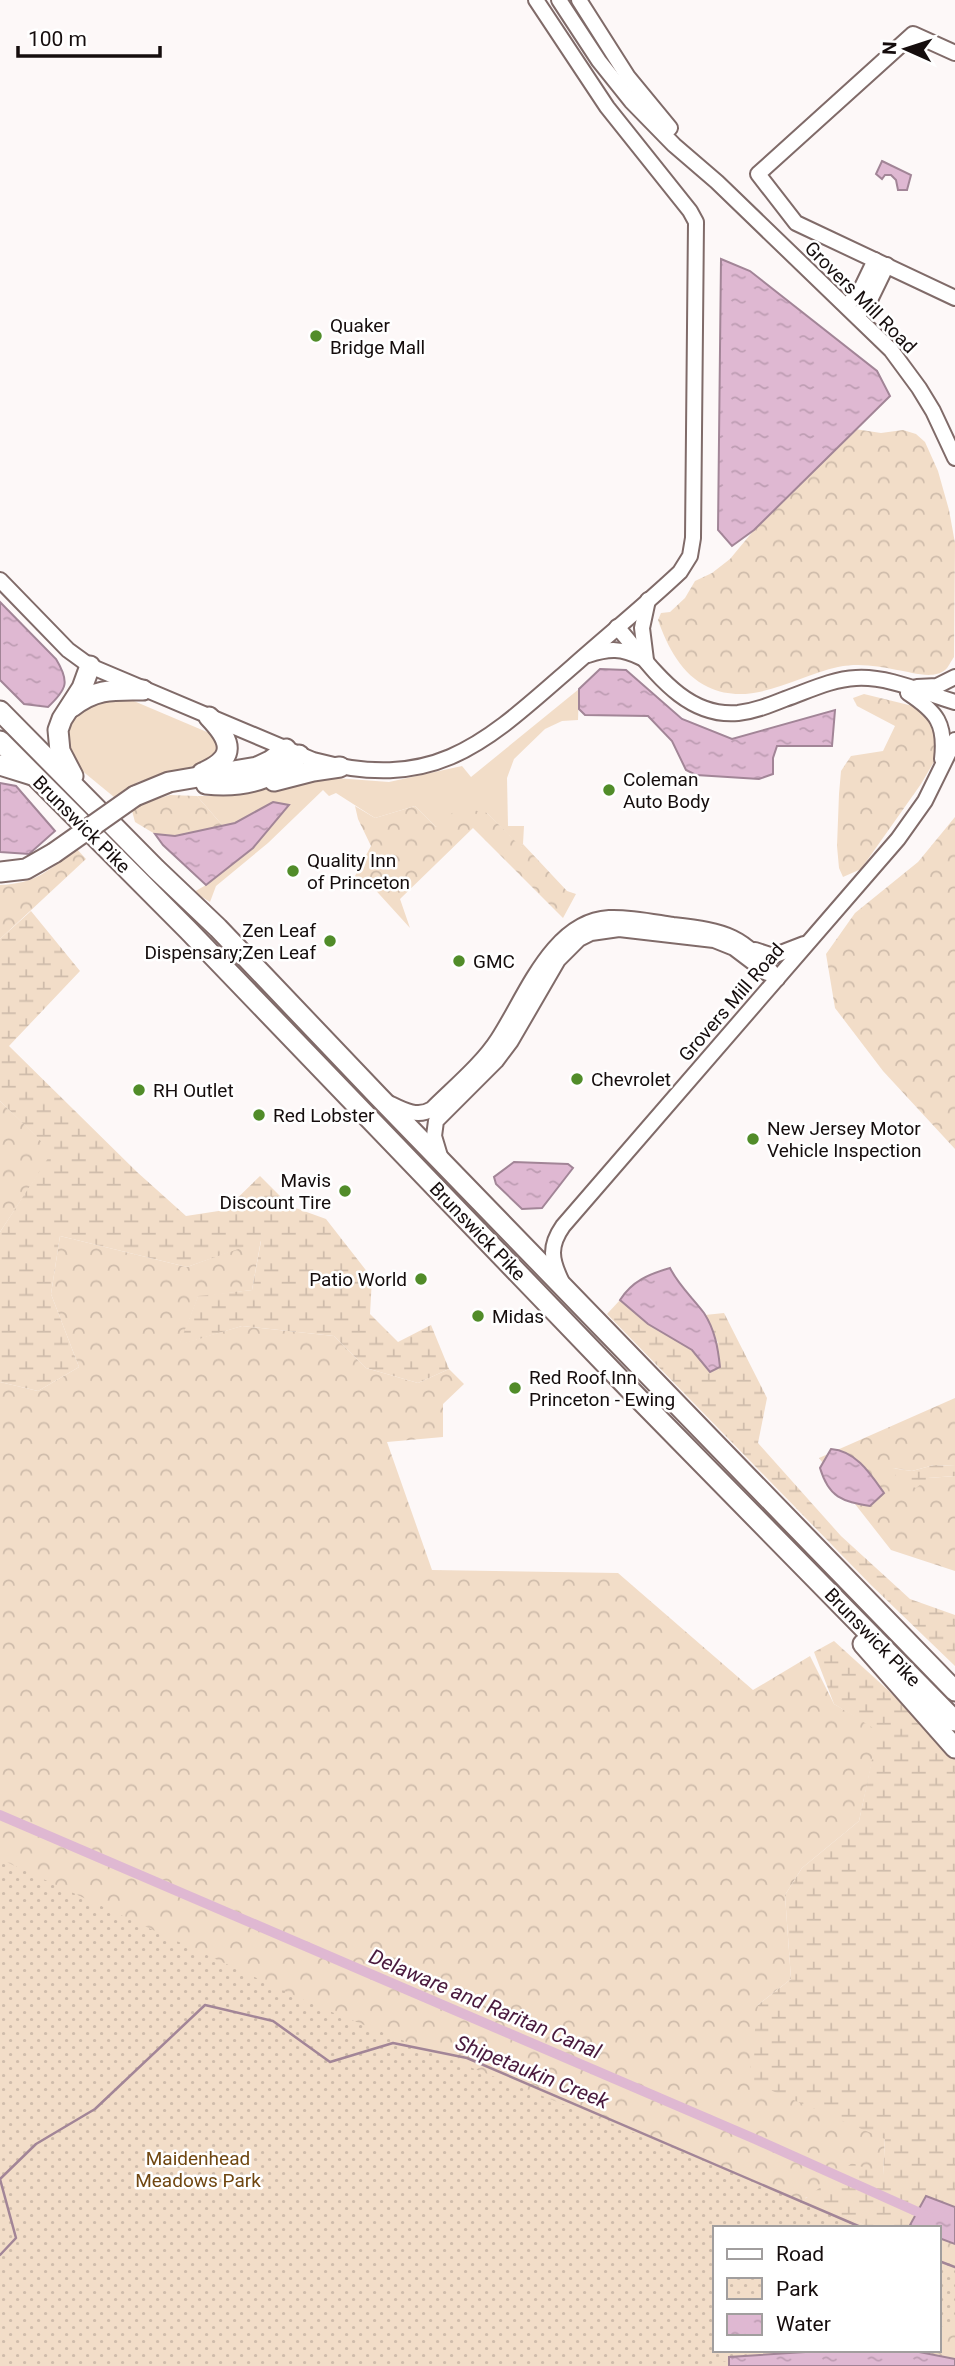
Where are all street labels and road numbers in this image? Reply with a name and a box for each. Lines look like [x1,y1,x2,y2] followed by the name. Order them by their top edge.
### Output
[800,237,921,358] street label: Grovers Mill Road
[28,771,135,878] street label: Brunswick Pike
[674,939,789,1066] street label: Grovers Mill Road
[425,1177,531,1286] street label: Brunswick Pike
[820,1583,926,1692] street label: Brunswick Pike

